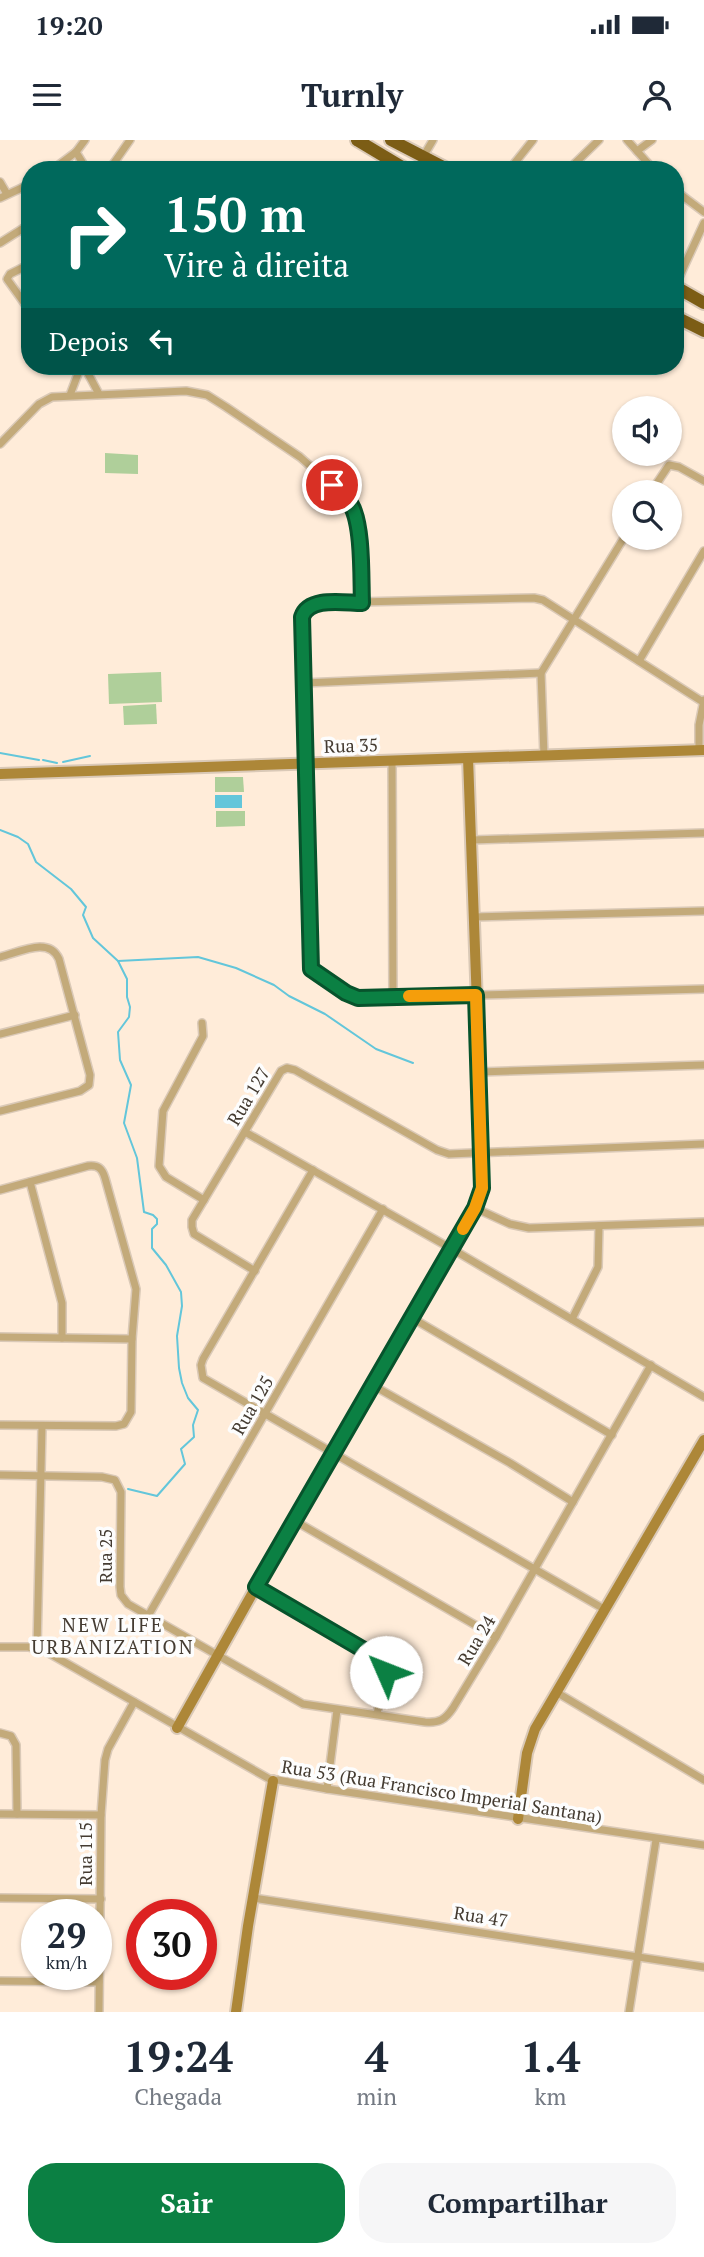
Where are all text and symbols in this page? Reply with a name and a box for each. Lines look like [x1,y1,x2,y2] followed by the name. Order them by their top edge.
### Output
[35,8,103,42] text: 19:20
[301,74,403,116] text: Turnly
[28,76,66,114] icon: menu
[638,76,676,114] icon: person
[164,181,306,246] text: 150 m
[49,189,140,280] icon: right
[164,244,349,286] text: Vire à direita
[143,322,181,360] icon: left
[49,324,129,358] text: Depois
[612,396,682,550] map controls
[612,396,682,466] button: sound
[302,455,362,515] pin
[313,466,351,504] icon: arrive
[612,480,682,550] button: search
[323,732,379,758] street label: Rua 35
[221,1062,275,1130] street label: Rua 127
[226,1371,278,1439] street label: Rua 125
[93,1529,117,1583] street label: Rua 25
[452,1610,501,1670] street label: Rua 24
[31,1612,195,1659] district label: NEW LIFE URBANIZATION
[349,1635,423,1709] position arrow
[280,1754,604,1828] street label: Rua 53 (Rua Francisco Imperial Santana)
[73,1822,97,1886] street label: Rua 115
[126,1899,217,1990] speed limit sign: 30
[452,1900,510,1932] street label: Rua 47
[47,1912,86,1958] text: 29
[46,1950,87,1974] text: km/h
[124,2028,233,2084] text: 19:24
[365,2028,389,2084] text: 4
[521,2028,580,2084] text: 1.4
[134,2081,222,2112] text: Chegada
[356,2081,397,2112] text: min
[535,2081,566,2112] text: km
[28,2163,345,2243] button: Sair
[359,2163,676,2243] button: Compartilhar

